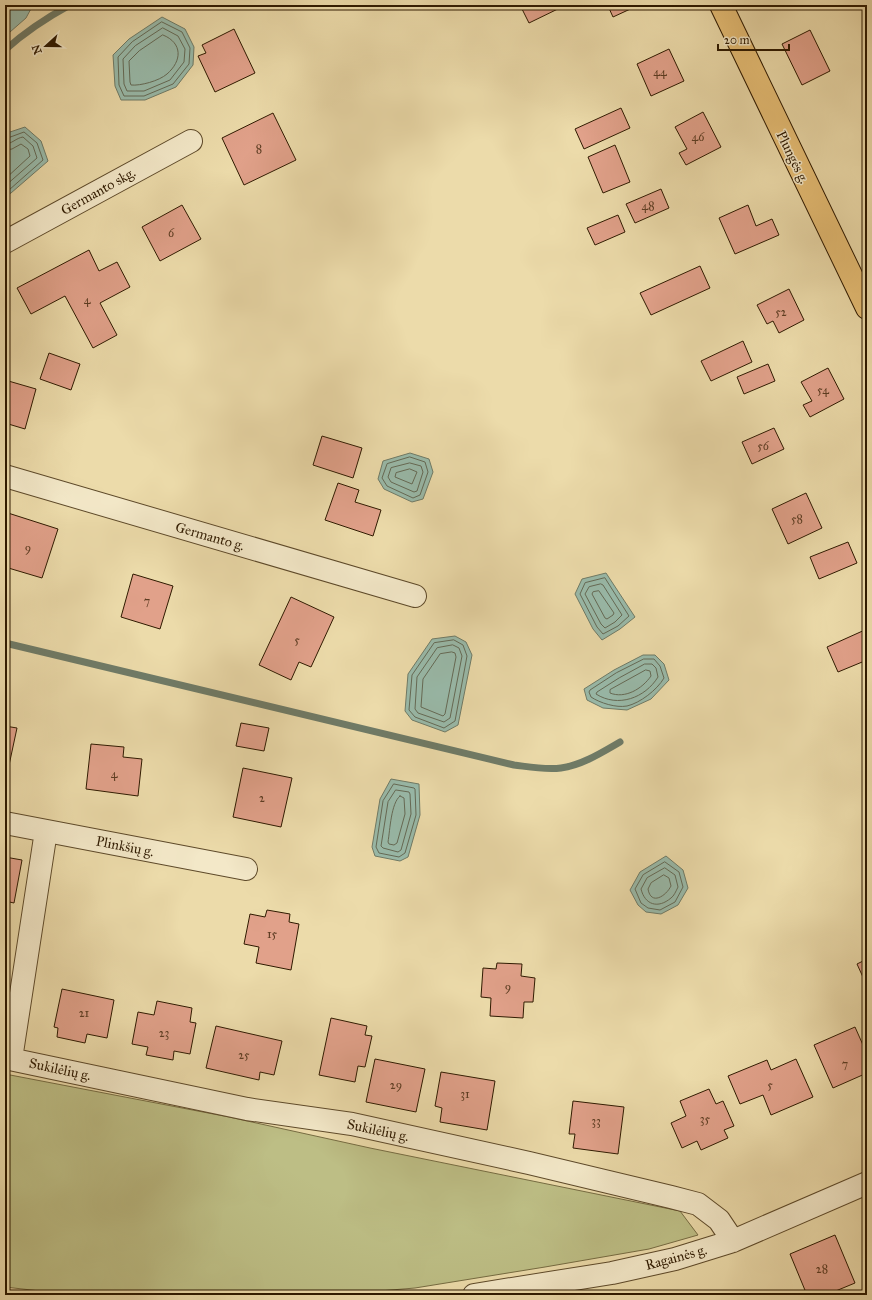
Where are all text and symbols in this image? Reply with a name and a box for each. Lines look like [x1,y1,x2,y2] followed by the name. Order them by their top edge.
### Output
[26,26,66,66] north arrow
[718,26,789,52] scale bar
[724,33,750,47] text: 20 m
[29,42,45,56] text: N
[653,65,667,79] house number: 44
[772,128,813,186] street label: Plungės g.
[692,130,705,144] house number: 46
[256,142,262,156] house number: 8
[58,164,139,219] street label: Germanto skg.
[641,199,655,213] house number: 48
[168,226,175,240] house number: 6
[84,293,91,307] house number: 4
[775,305,787,319] house number: 52
[817,383,829,397] house number: 54
[757,439,770,453] house number: 56
[791,512,803,526] house number: 58
[173,519,246,554] street label: Germanto g.
[25,541,31,555] house number: 9
[144,594,150,608] house number: 7
[294,633,300,647] house number: 5
[111,767,118,781] house number: 4
[259,791,265,805] house number: 2
[95,833,155,860] street label: Plinkšių g.
[267,927,278,941] house number: 15
[505,980,511,994] house number: 9
[79,1006,90,1020] house number: 21
[159,1026,170,1040] house number: 23
[238,1048,250,1062] house number: 25
[27,1055,93,1084] street label: Sukilėlių g.
[842,1057,848,1071] house number: 7
[390,1078,402,1092] house number: 29
[767,1078,773,1092] house number: 5
[460,1087,470,1101] house number: 31
[700,1112,711,1126] house number: 35
[591,1114,601,1128] house number: 33
[345,1116,411,1145] street label: Sukilėlių g.
[643,1241,709,1274] street label: Ragainės g.
[816,1262,828,1276] house number: 28

